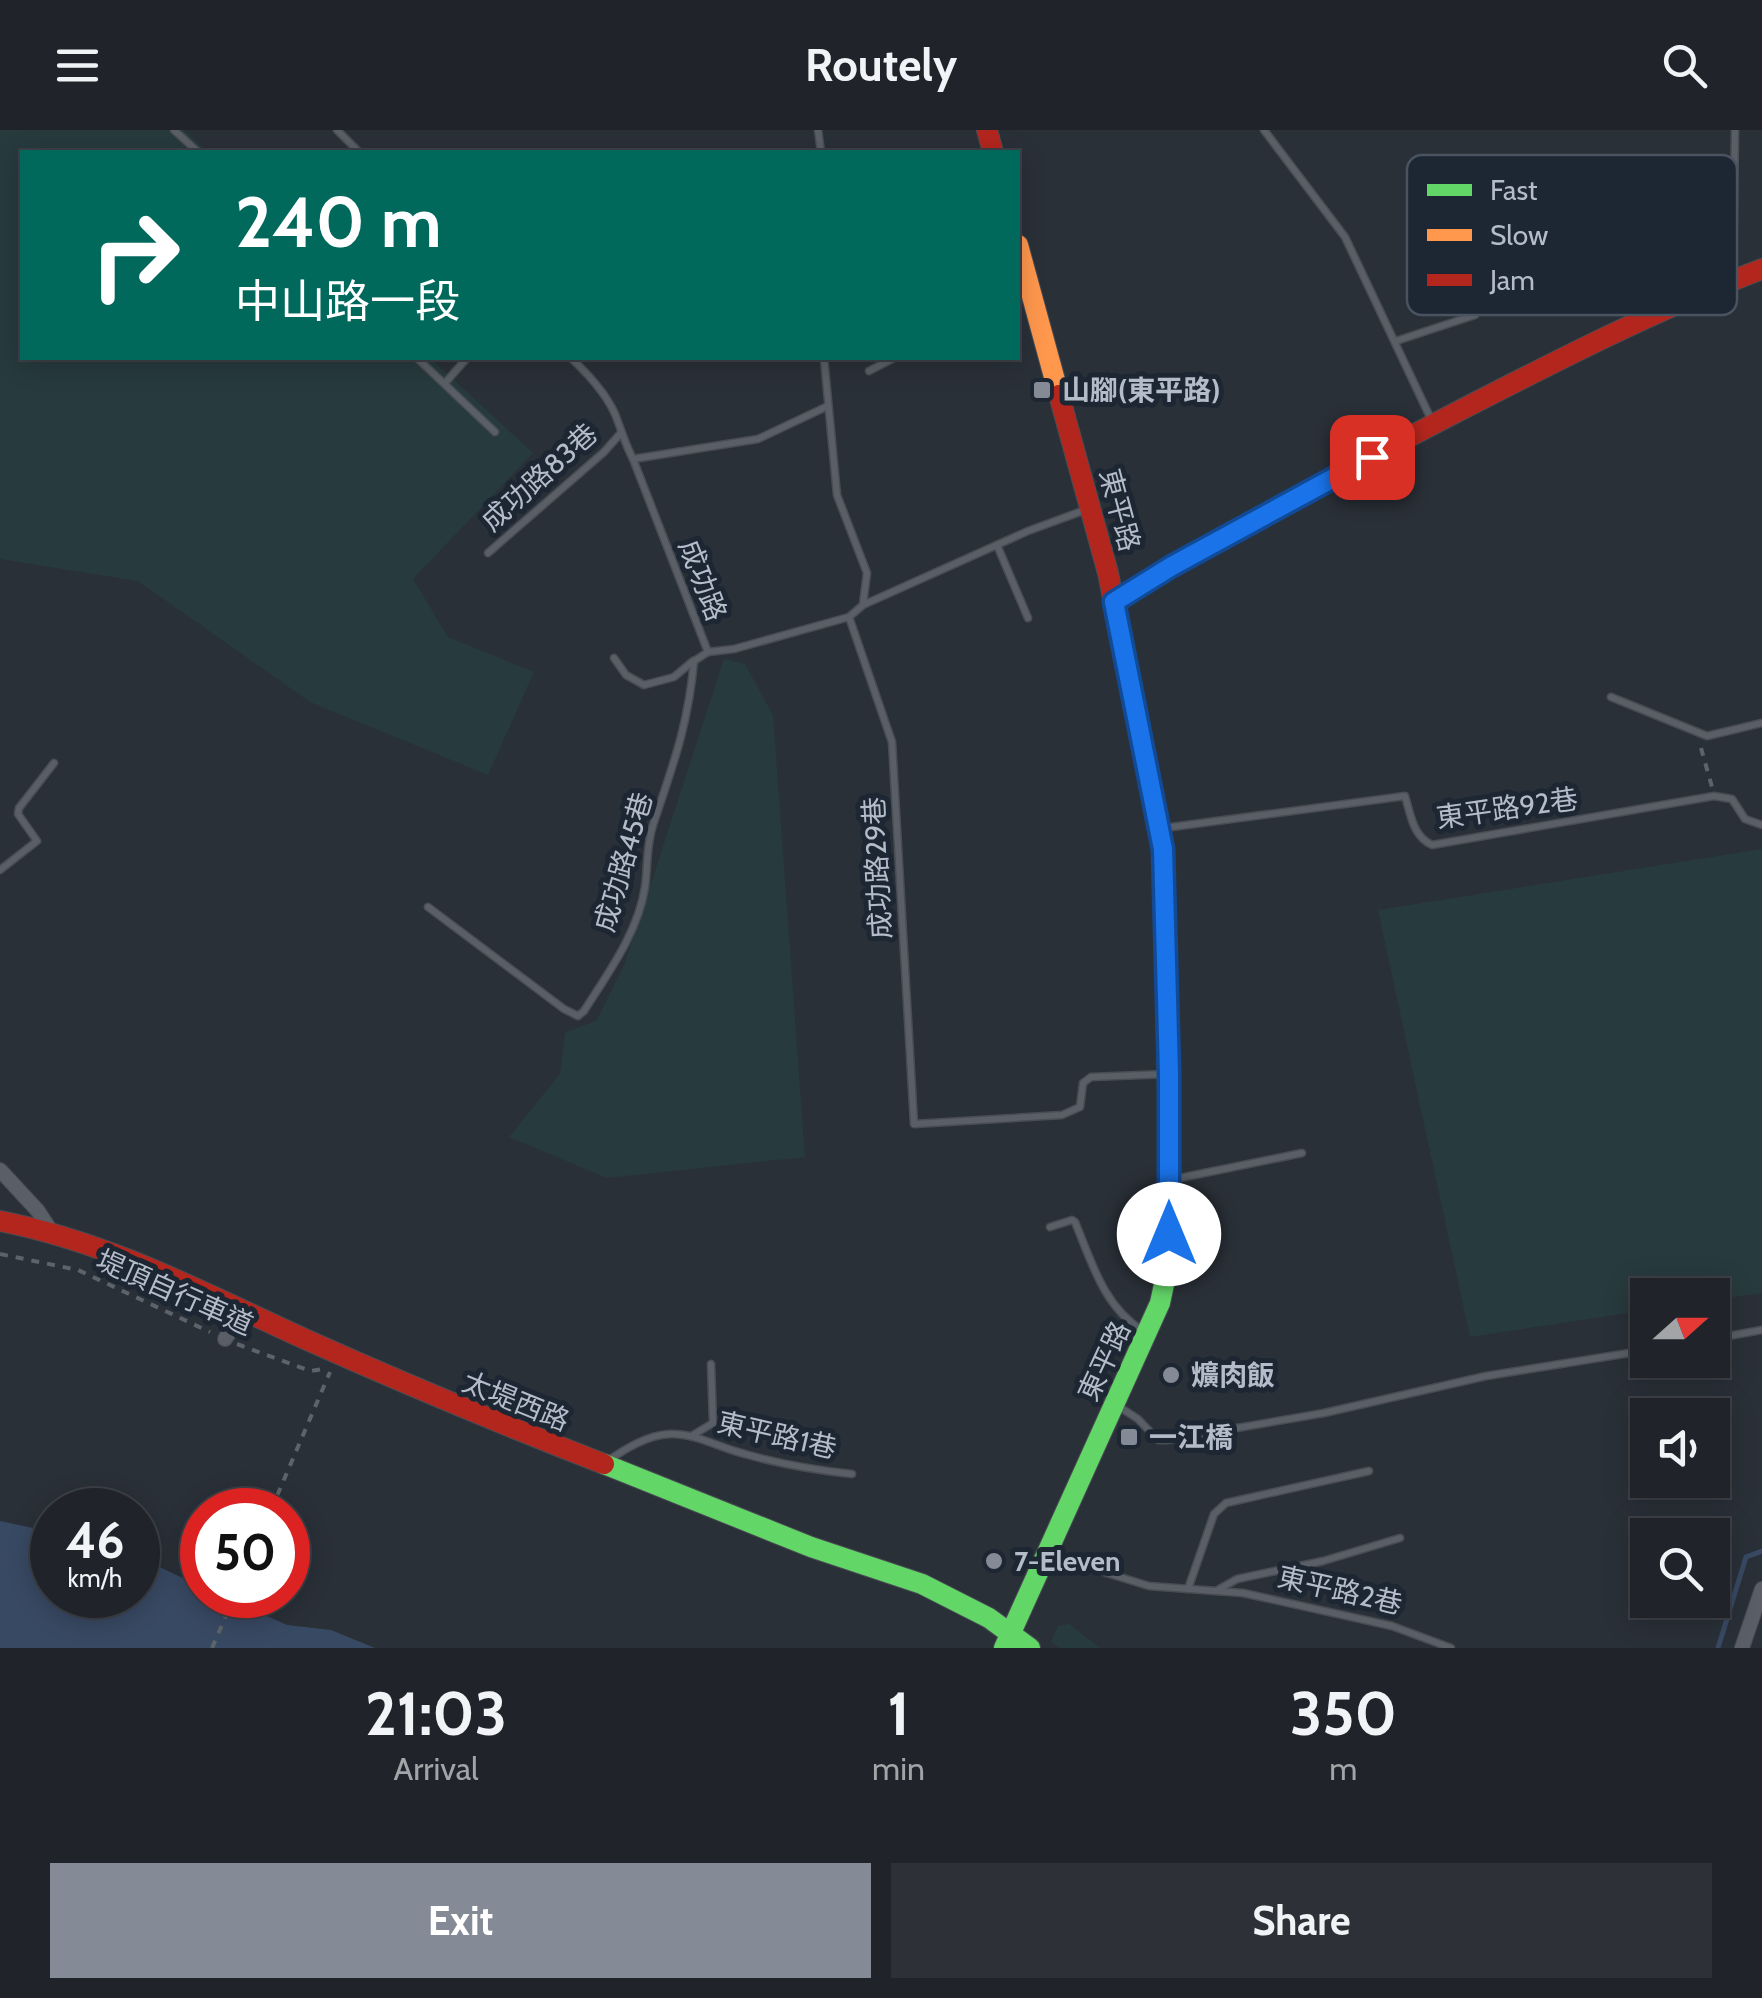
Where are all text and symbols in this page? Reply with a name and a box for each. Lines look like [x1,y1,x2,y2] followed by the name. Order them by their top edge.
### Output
[50,38,105,93] icon: menu
[805,38,957,92] text: Routely
[1657,38,1712,93] icon: search
[1407,155,1737,315] legend
[1490,173,1538,207] text: Fast
[235,179,442,265] text: 240 m
[70,190,200,320] icon: right
[1490,218,1548,252] text: Slow
[1489,263,1535,297] text: Jam
[235,274,460,328] text: 中山路一段
[1062,373,1220,407] place label: 山腳(東平路)
[1031,379,1053,401] marker: 山腳(東平路)
[1330,415,1415,500] pin
[474,416,604,538] street label: 成功路83巷
[1345,430,1400,485] icon: arrive
[1093,465,1147,555] street label: 東平路
[672,535,734,625] street label: 成功路
[1434,781,1580,835] street label: 東平路92巷
[587,788,659,936] street label: 成功路45巷
[856,796,898,940] street label: 成功路29巷
[1117,1182,1221,1286] position arrow
[91,1242,259,1342] street label: 堤頂自行車道
[1630,1278,1730,1378] north arrow
[1630,1278,1730,1618] map controls
[1071,1316,1137,1406] street label: 東平路
[1191,1358,1275,1392] place label: 爌肉飯
[458,1364,574,1438] street label: 太堤西路
[1160,1364,1182,1386] marker: 爌肉飯
[1630,1398,1730,1498] button: sound
[714,1405,840,1465] street label: 東平路1巷
[1149,1420,1233,1454] place label: 一江橋
[1118,1426,1140,1448] marker: 一江橋
[180,1488,310,1618] speed limit sign: 50
[65,1510,125,1571] text: 46
[1630,1518,1730,1618] button: search
[1014,1544,1120,1578] place label: 7-Eleven
[983,1550,1005,1572] marker: 7-Eleven
[1274,1559,1406,1621] street label: 東平路2巷
[68,1563,122,1593] text: km/h
[365,1677,507,1750] text: 21:03
[887,1677,910,1750] text: 1
[1290,1677,1397,1750] text: 350
[393,1749,479,1788] text: Arrival
[872,1749,925,1788] text: min
[1329,1749,1357,1788] text: m
[50,1863,871,1978] button: Exit
[891,1863,1712,1978] button: Share

